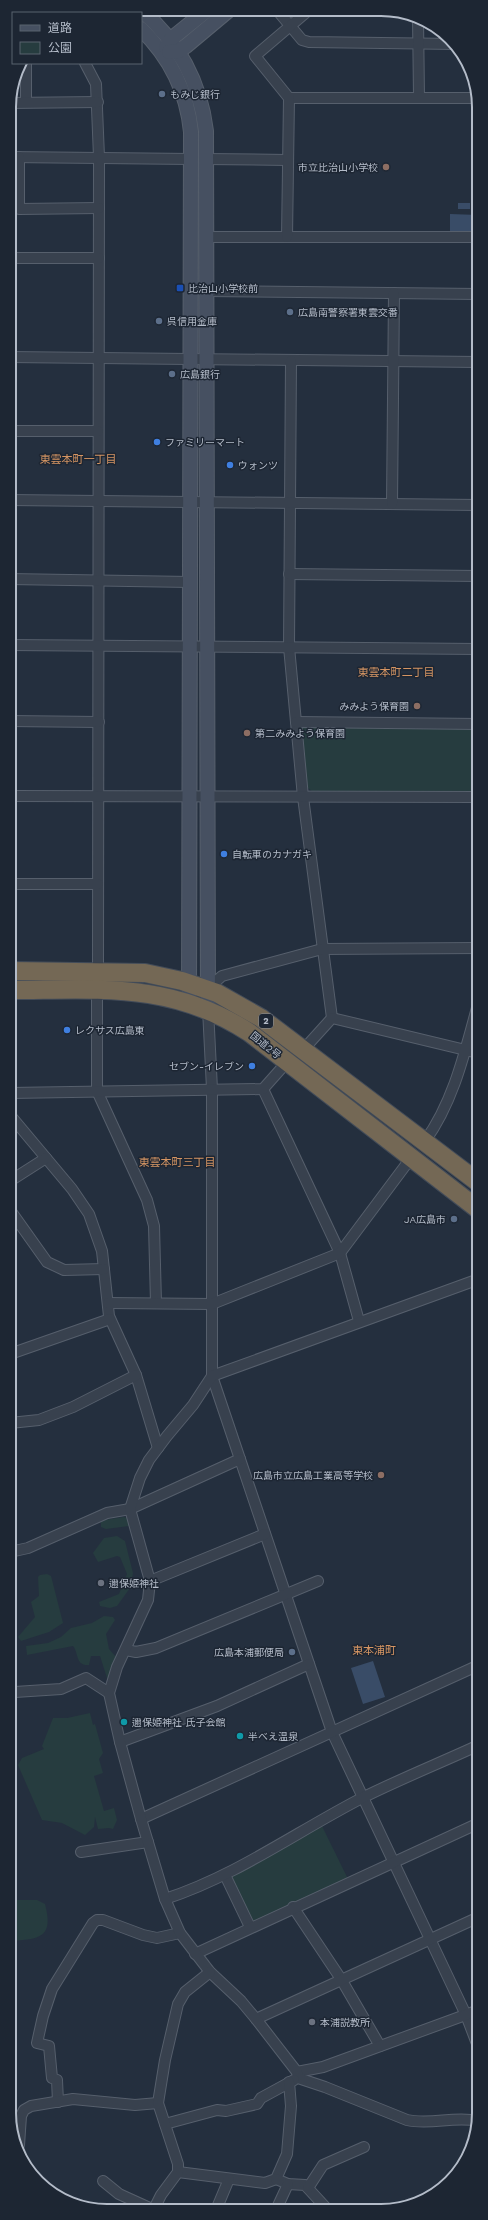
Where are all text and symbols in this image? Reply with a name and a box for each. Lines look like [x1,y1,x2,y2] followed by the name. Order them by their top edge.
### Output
[12,12,142,64] legend
[48,21,72,35] text: 道路
[48,41,72,55] text: 公園
[157,89,167,99] marker: もみじ銀行
[170,89,220,100] place label: もみじ銀行
[298,162,378,173] place label: 市立比治山小学校
[381,162,391,172] marker: 市立比治山小学校
[175,283,185,293] marker: 比治山小学校前
[188,283,258,294] place label: 比治山小学校前
[285,307,295,317] marker: 広島南警察署東雲交番
[298,307,398,318] place label: 広島南警察署東雲交番
[154,316,164,326] marker: 呉信用金庫
[167,316,217,327] place label: 呉信用金庫
[167,369,177,379] marker: 広島銀行
[180,369,220,380] place label: 広島銀行
[152,437,162,447] marker: ファミリーマート
[165,437,245,448] place label: ファミリーマート
[40,453,117,466] district label: 東雲本町一丁目
[225,460,235,470] marker: ウォンツ
[238,460,278,471] place label: ウォンツ
[358,666,435,679] district label: 東雲本町二丁目
[339,701,409,712] place label: みみよう保育園
[412,701,422,711] marker: みみよう保育園
[242,728,252,738] marker: 第二みみよう保育園
[255,728,345,739] place label: 第二みみよう保育園
[219,849,229,859] marker: 自転車のカナガキ
[232,849,312,860] place label: 自転車のカナガキ
[259,1014,273,1028] road number: 2
[62,1025,72,1035] marker: レクサス広島東
[75,1025,145,1036] place label: レクサス広島東
[248,1030,283,1061] street label: 国道2号
[169,1061,244,1072] place label: セブン-イレブン
[247,1061,257,1071] marker: セブン-イレブン
[139,1156,216,1169] district label: 東雲本町三丁目
[404,1214,446,1225] place label: JA広島市
[449,1214,459,1224] marker: JA広島市
[253,1470,373,1481] place label: 広島市立広島工業高等学校
[376,1470,386,1480] marker: 広島市立広島工業高等学校
[96,1578,106,1588] marker: 邇保姫神社
[109,1578,159,1589] place label: 邇保姫神社
[352,1644,396,1657] district label: 東本浦町
[214,1647,284,1658] place label: 広島本浦郵便局
[287,1647,297,1657] marker: 広島本浦郵便局
[119,1717,129,1727] marker: 邇保姫神社 氏子会館
[132,1717,225,1728] place label: 邇保姫神社 氏子会館
[235,1731,245,1741] marker: 半べえ温泉
[248,1731,299,1742] place label: 半べえ温泉
[307,2017,317,2027] marker: 本浦説教所
[320,2017,370,2028] place label: 本浦説教所

